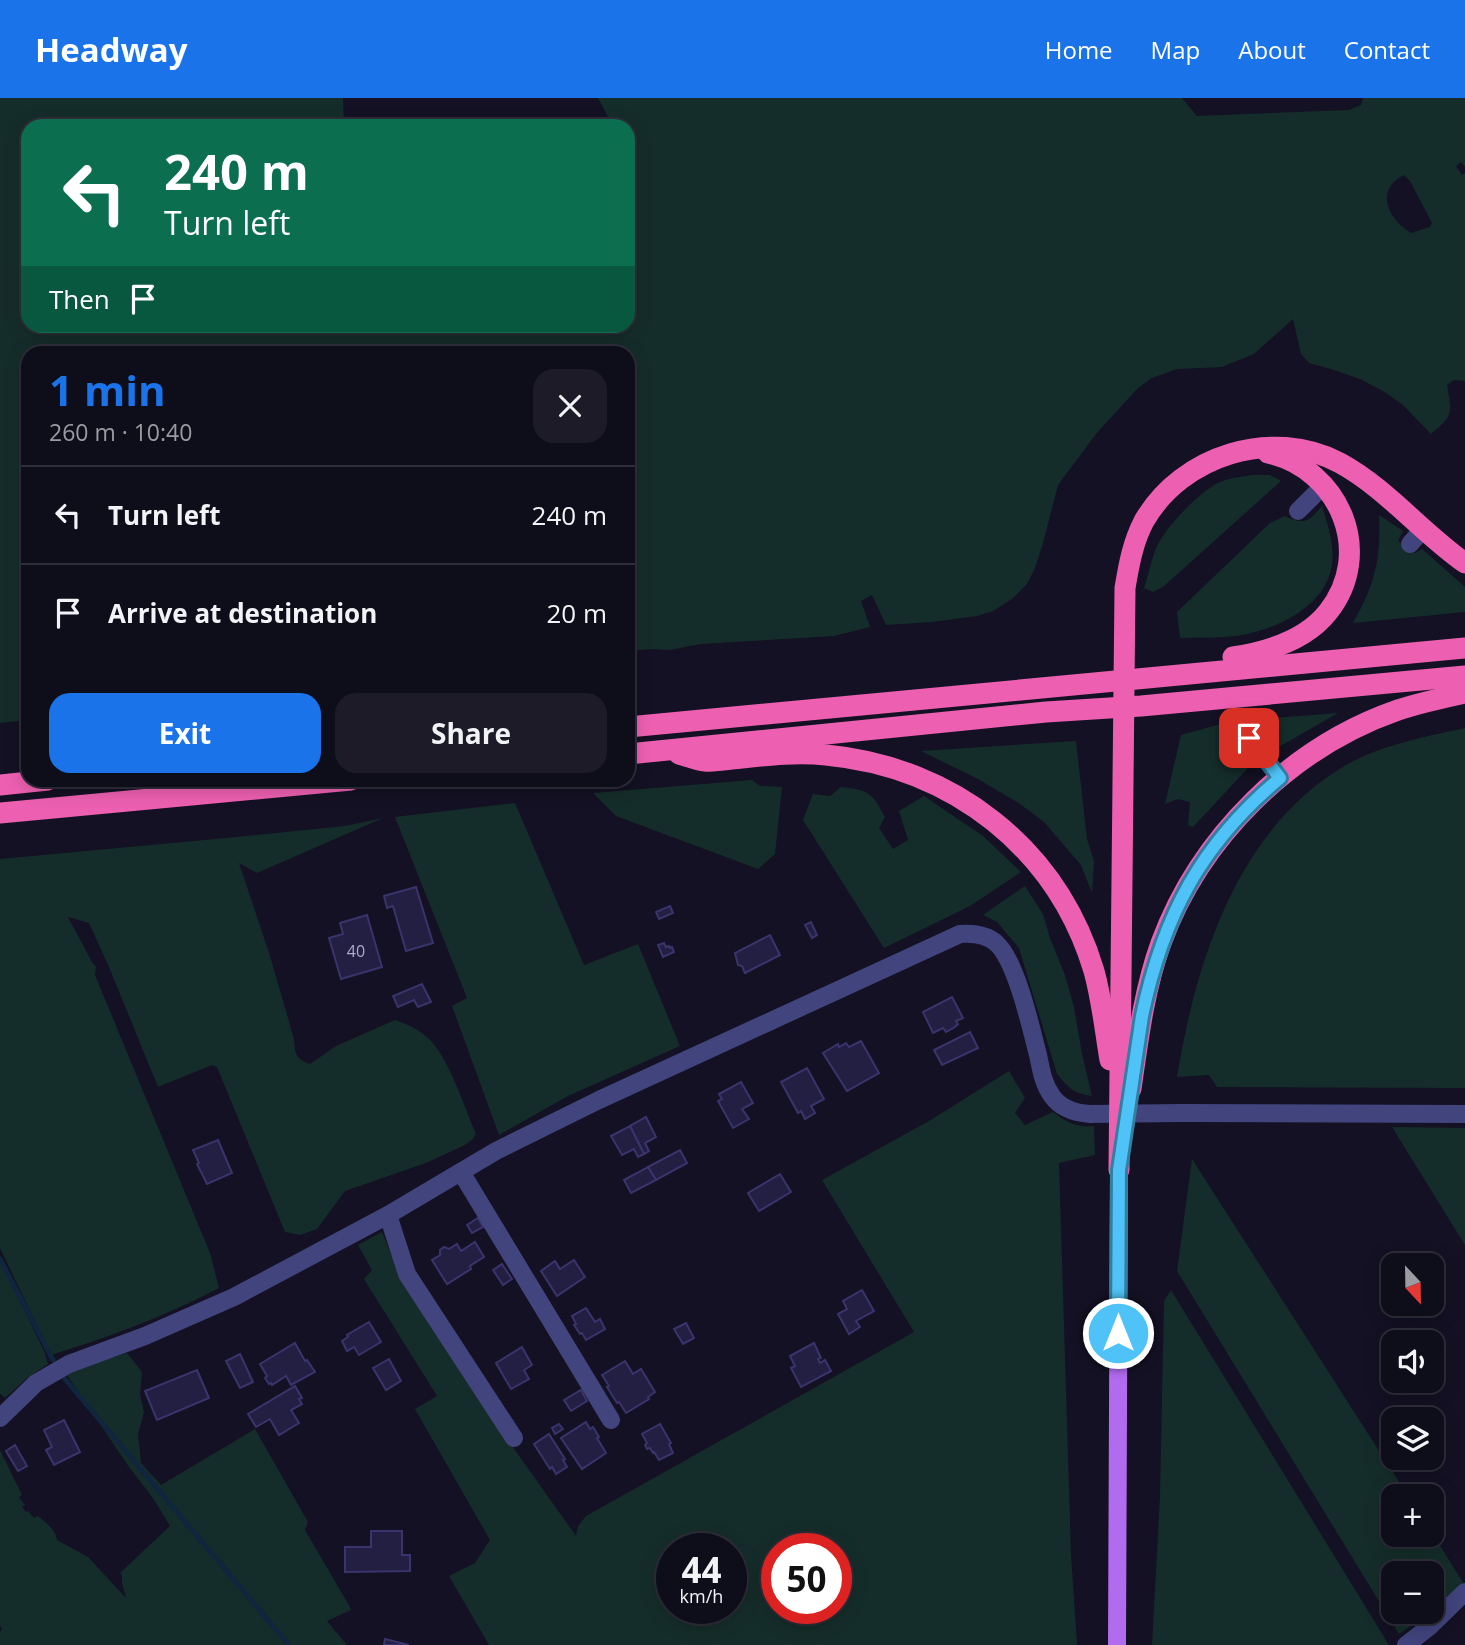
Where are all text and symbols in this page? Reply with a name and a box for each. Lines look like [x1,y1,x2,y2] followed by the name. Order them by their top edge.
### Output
[35,27,188,72] text: Headway
[1045,33,1113,66] text: Home
[1151,33,1200,66] text: Map
[1238,33,1306,66] text: About
[1344,33,1430,66] text: Contact
[164,138,309,204] text: 240 m
[49,147,140,238] icon: left
[164,201,290,244] text: Turn left
[124,280,162,318] icon: arrive
[49,281,110,317] text: Then
[49,361,166,418] text: 1 min
[533,369,607,443] button: close
[49,416,192,448] text: 260 m · 10:40
[49,496,87,534] icon: left
[108,497,220,533] text: Turn left
[532,497,607,533] text: 240 m
[49,594,87,632] icon: arrive
[108,595,377,631] text: Arrive at destination
[546,595,607,631] text: 20 m
[49,693,321,773] button: Exit
[335,693,607,773] button: Share
[1219,708,1279,768] pin
[1230,719,1268,757] icon: arrive
[347,940,365,962] house number: 40
[1381,1253,1444,1316] north arrow
[1381,1253,1444,1624] map controls
[1081,1296,1155,1370] position arrow
[1381,1330,1444,1393] button: sound
[1381,1407,1444,1470] button: layers
[1381,1484,1444,1547] button: +
[761,1533,852,1624] speed limit sign: 50
[681,1546,722,1593] text: 44
[1381,1561,1444,1624] button: −
[680,1584,723,1608] text: km/h

